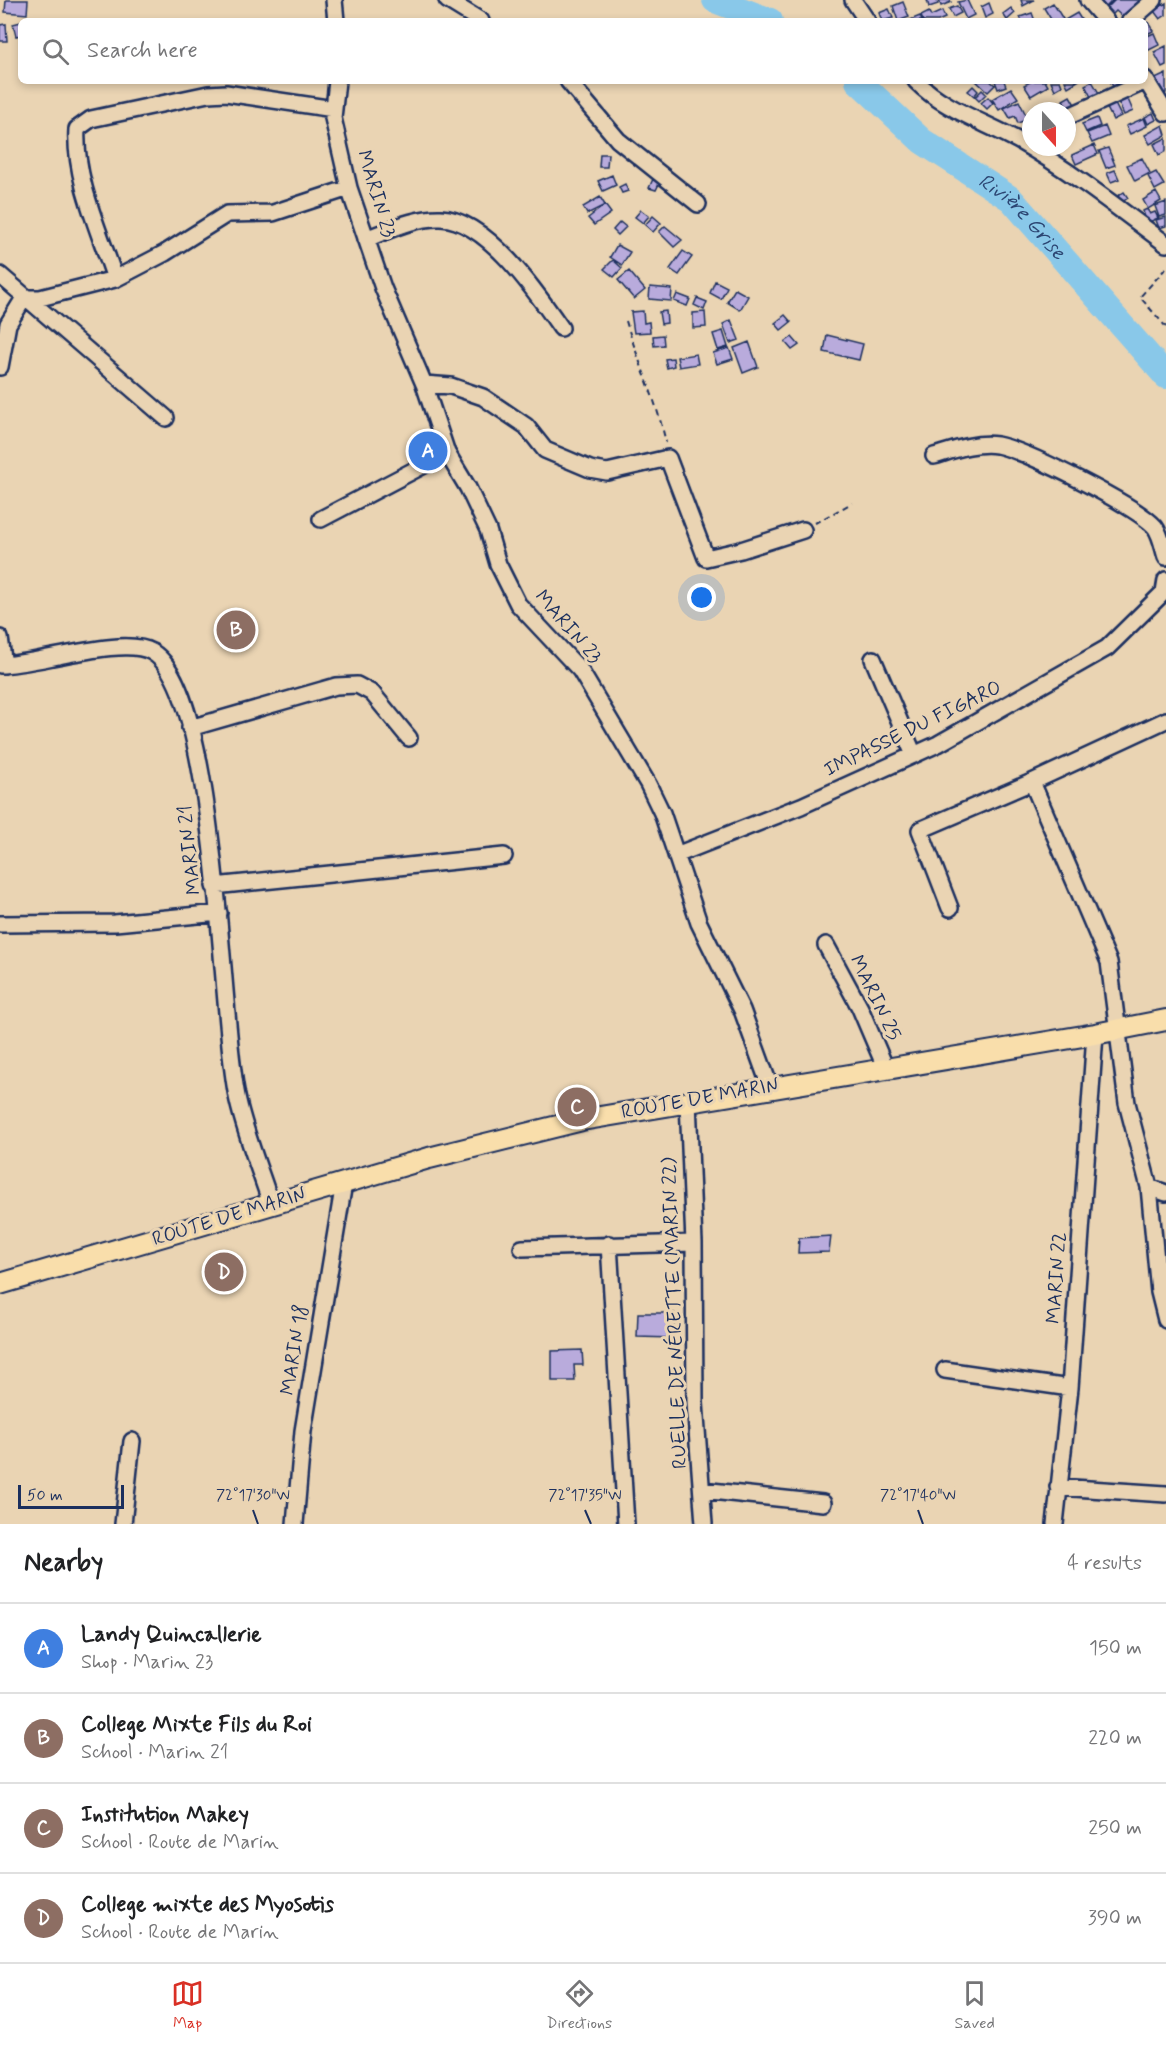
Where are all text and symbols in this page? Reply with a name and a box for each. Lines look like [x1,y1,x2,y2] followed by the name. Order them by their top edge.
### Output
[18,18,1148,84] search box
[39,35,72,68] icon: search
[87,37,198,65] text: Search here
[1022,102,1076,156] north arrow
[350,147,402,241] street label: MARIN 23
[973,167,1073,267] water label: Rivière Grise
[408,428,448,474] pin: A
[687,583,716,612] your location
[528,584,608,670] street label: MARIN 23
[216,608,256,652] pin: B
[820,674,1006,784] street label: IMPASSE DU FIGARO
[172,804,208,896] street label: MARIN 21
[843,951,907,1045] street label: MARIN 25
[619,1072,781,1126] street label: ROUTE DE MARIN
[558,1084,596,1130] pin: C
[656,1157,694,1469] street label: RUELLE DE NÉRETTE (MARIN 22)
[149,1181,309,1253] street label: ROUTE DE MARIN
[1040,1231,1074,1325] street label: MARIN 22
[204,1250,244,1294] pin: D
[274,1303,316,1397] street label: MARIN 18
[18,1482,124,1510] scale bar
[27,1485,63,1506] text: 50 m
[216,1486,290,1506] text: 72°17'30"W
[548,1486,622,1506] text: 72°17'35"W
[880,1486,956,1506] text: 72°17'40"W
[24,1546,103,1580] text: Nearby
[1067,1550,1142,1577] text: 4 results
[81,1621,262,1649] text: Landy Quincallerie
[37,1635,50,1662] text: A
[1089,1635,1142,1662] text: 150 m
[81,1649,213,1676] text: Shop · Marin 23
[81,1711,312,1739] text: College Mixte Fils du Roi
[37,1725,50,1752] text: B
[1088,1725,1142,1752] text: 220 m
[81,1739,228,1766] text: School · Marin 21
[81,1801,249,1829] text: Institution Makey
[36,1815,51,1842] text: C
[1088,1815,1142,1842] text: 250 m
[81,1829,279,1856] text: School · Route de Marin
[81,1891,334,1919] text: College mixte des Myosotis
[37,1905,50,1932] text: D
[1088,1905,1142,1932] text: 390 m
[81,1919,279,1946] text: School · Route de Marin
[171,1977,204,2034] tab: Map
[546,1977,612,2034] tab: Directions
[954,1977,995,2034] tab: Saved

